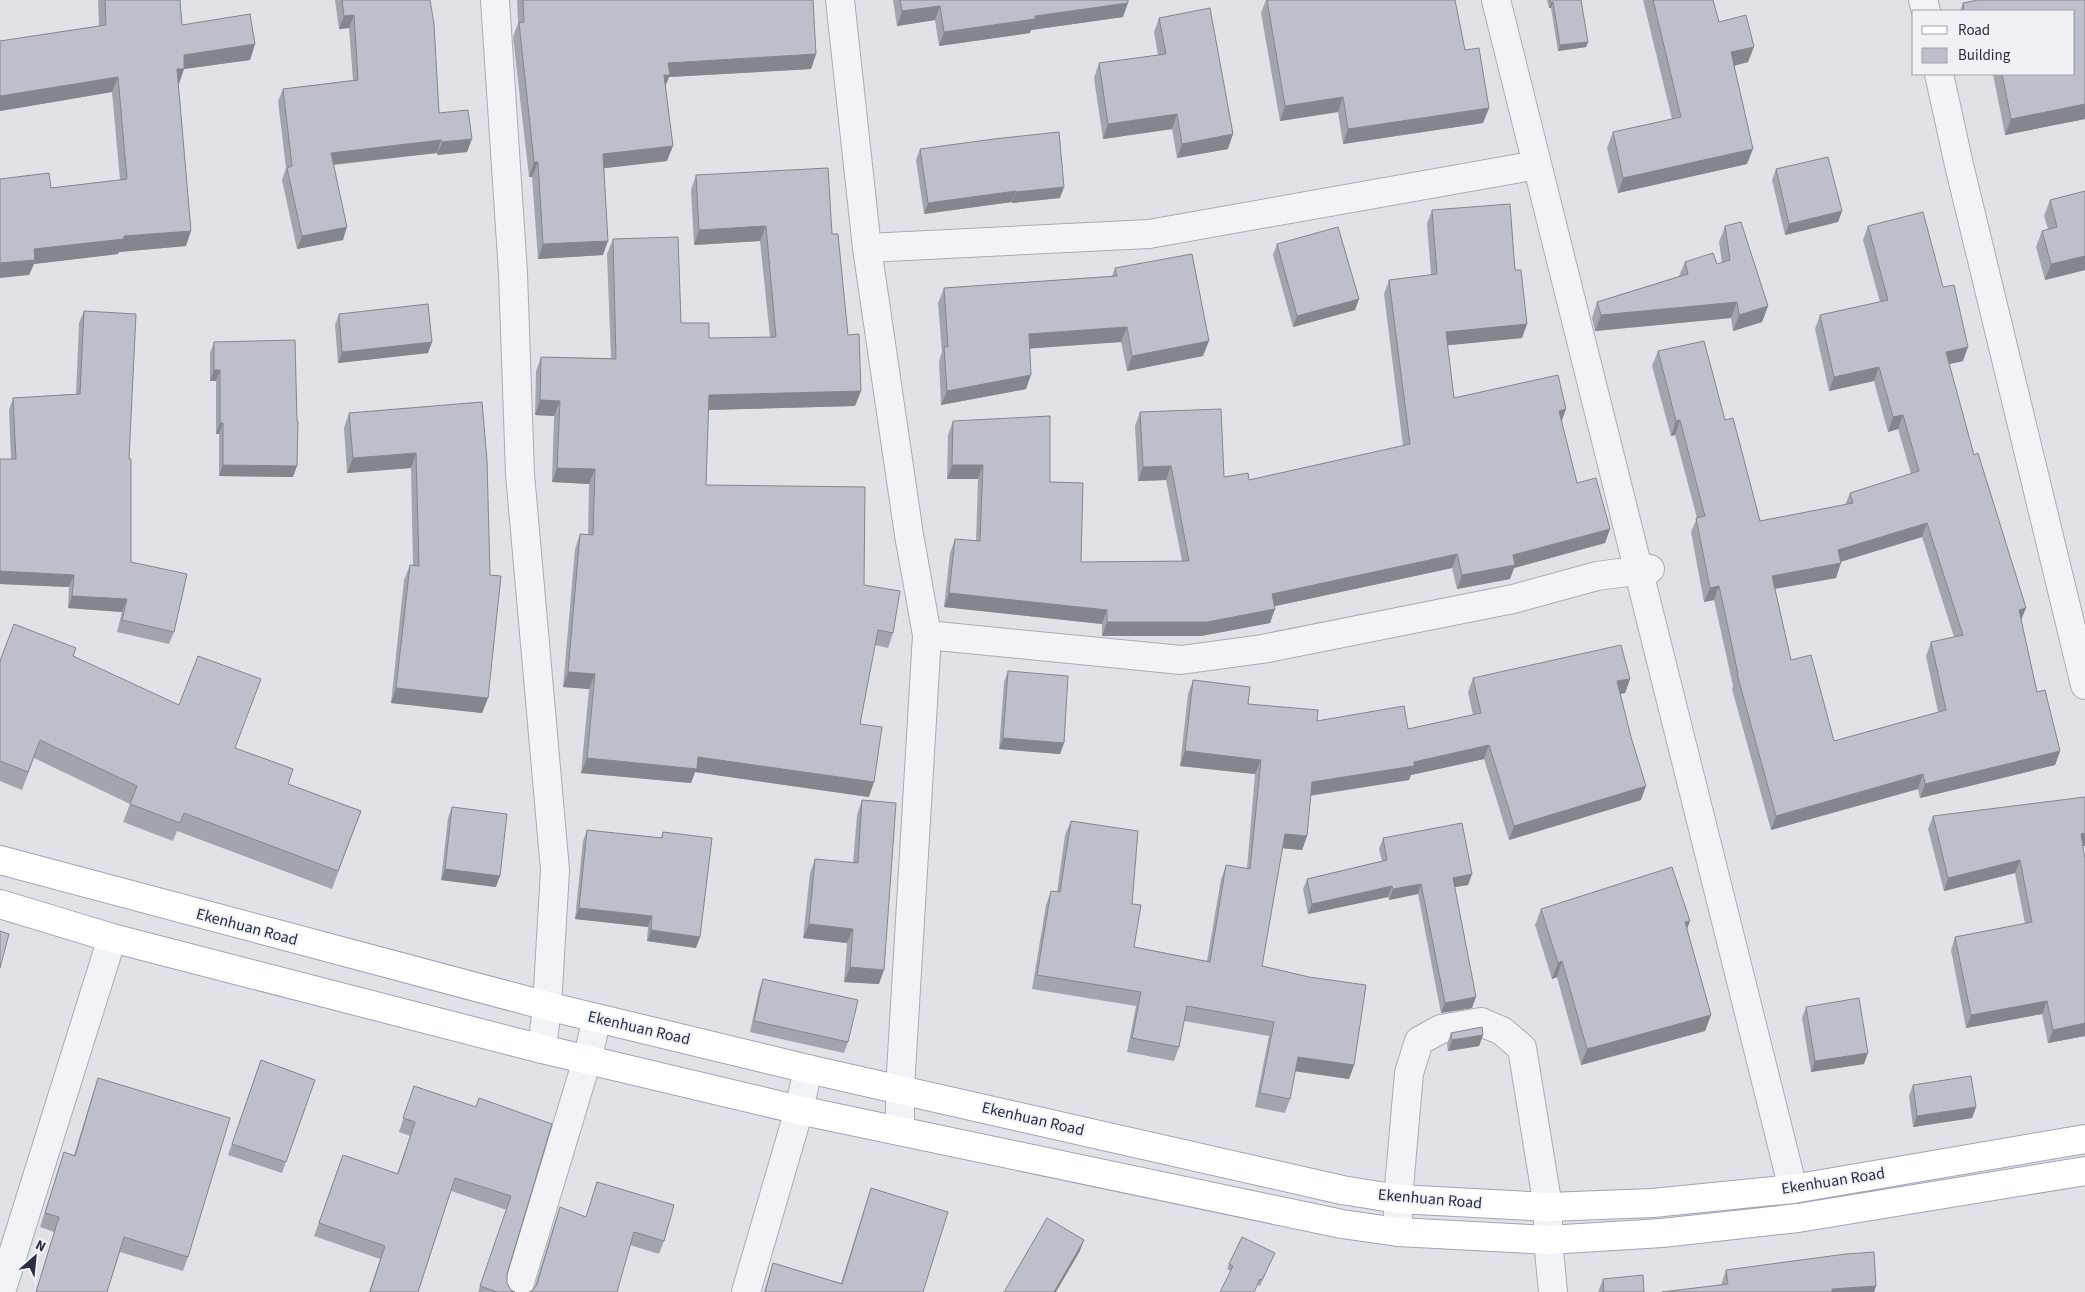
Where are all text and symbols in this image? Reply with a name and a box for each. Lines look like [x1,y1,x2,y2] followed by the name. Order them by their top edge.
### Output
[1912,10,2075,75] legend
[1958,20,1990,41] text: Road
[1958,45,2011,66] text: Building
[194,903,300,951] street label: Ekenhuan Road
[586,1006,692,1050] street label: Ekenhuan Road
[980,1097,1086,1141] street label: Ekenhuan Road
[1780,1162,1886,1200] street label: Ekenhuan Road
[1377,1183,1483,1215] street label: Ekenhuan Road
[10,1232,60,1282] north arrow
[32,1235,49,1257] text: N

